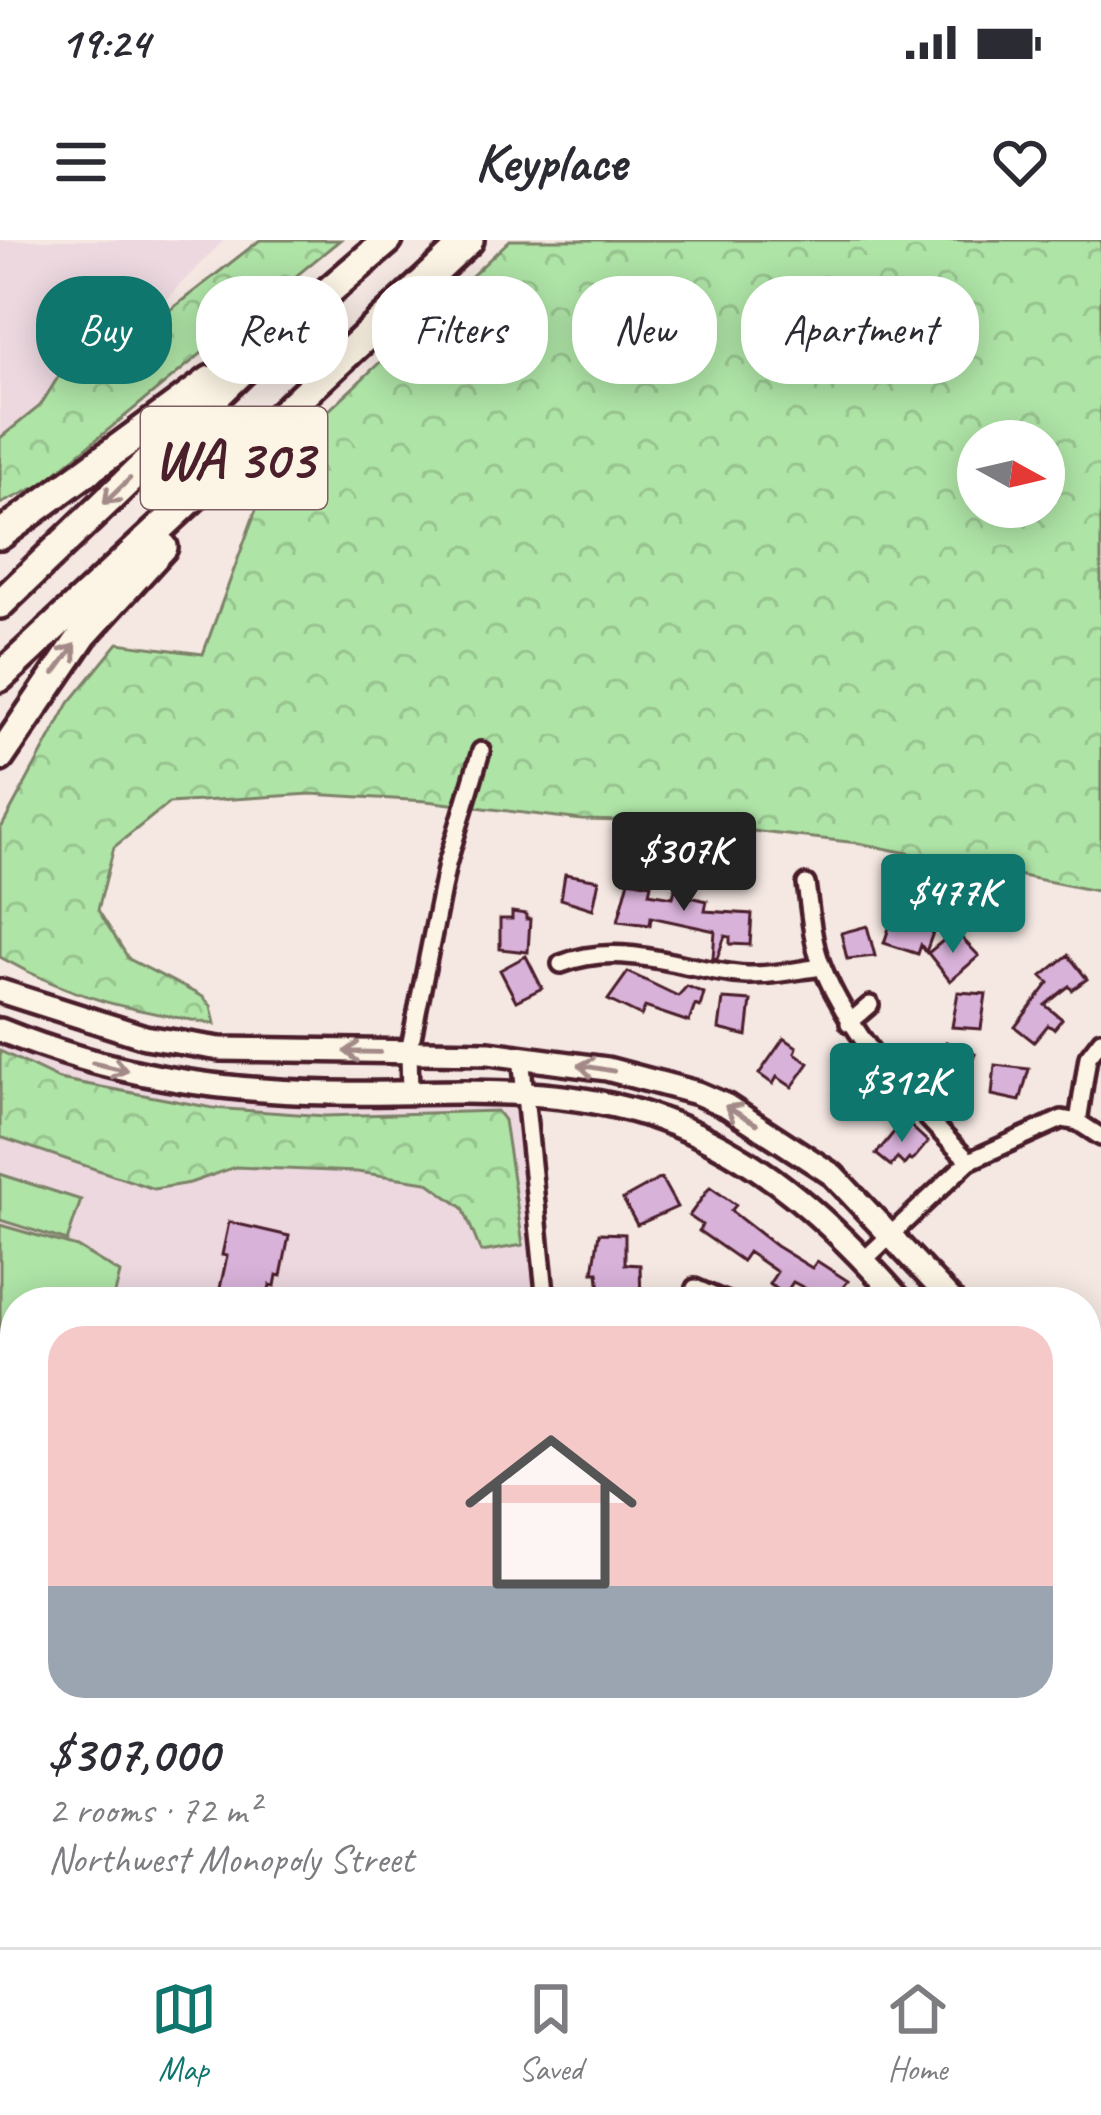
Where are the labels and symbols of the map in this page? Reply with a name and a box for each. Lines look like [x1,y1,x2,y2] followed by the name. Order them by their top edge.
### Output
[141,407,327,509] road number: WA 303
[957,420,1065,528] north arrow
[103,476,133,504] one-way arrow
[52,643,77,676] one-way arrow
[600,812,768,914] pin: $307K
[869,854,1037,956] pin: $477K
[343,1040,382,1063] one-way arrow
[818,1043,986,1145] pin: $312K
[577,1055,616,1078] one-way arrow
[91,1057,129,1080] one-way arrow
[724,1102,759,1126] one-way arrow

